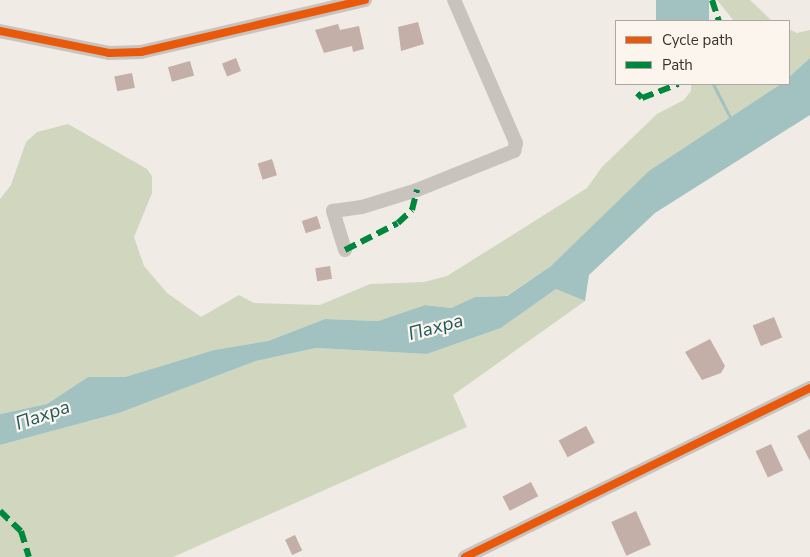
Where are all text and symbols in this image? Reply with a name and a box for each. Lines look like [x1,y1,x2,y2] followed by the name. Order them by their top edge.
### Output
[615,20,790,85] legend
[662,30,733,50] text: Cycle path
[662,55,693,75] text: Path
[406,310,466,346] water label: Пахра
[13,396,73,436] water label: Пахра

